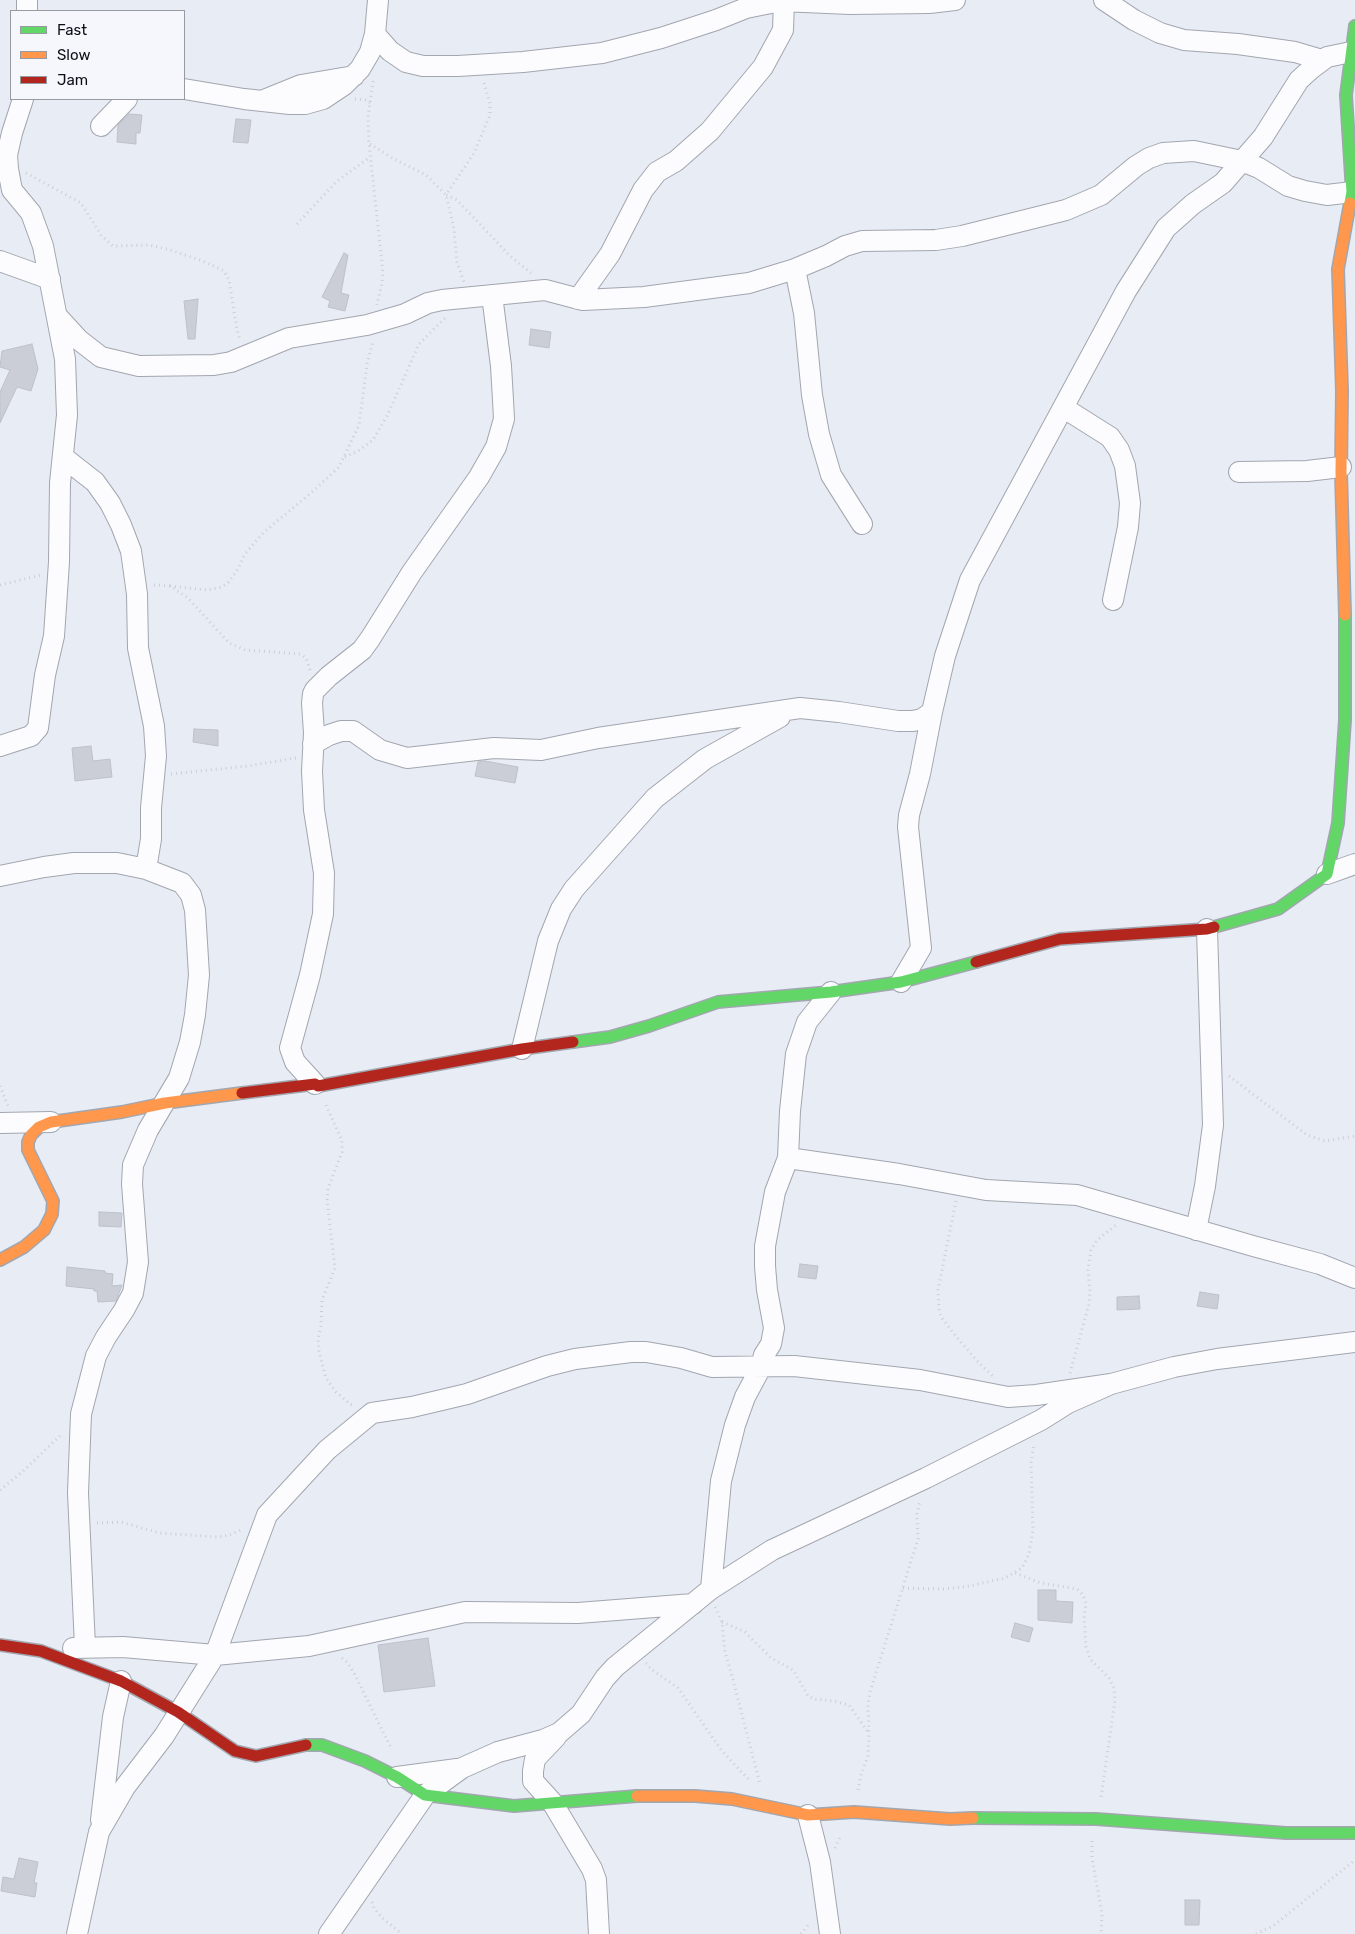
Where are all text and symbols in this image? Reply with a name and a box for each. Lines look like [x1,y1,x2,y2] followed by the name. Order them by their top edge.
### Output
[10,10,185,100] legend
[57,21,87,39] text: Fast
[57,46,90,64] text: Slow
[57,71,88,89] text: Jam

